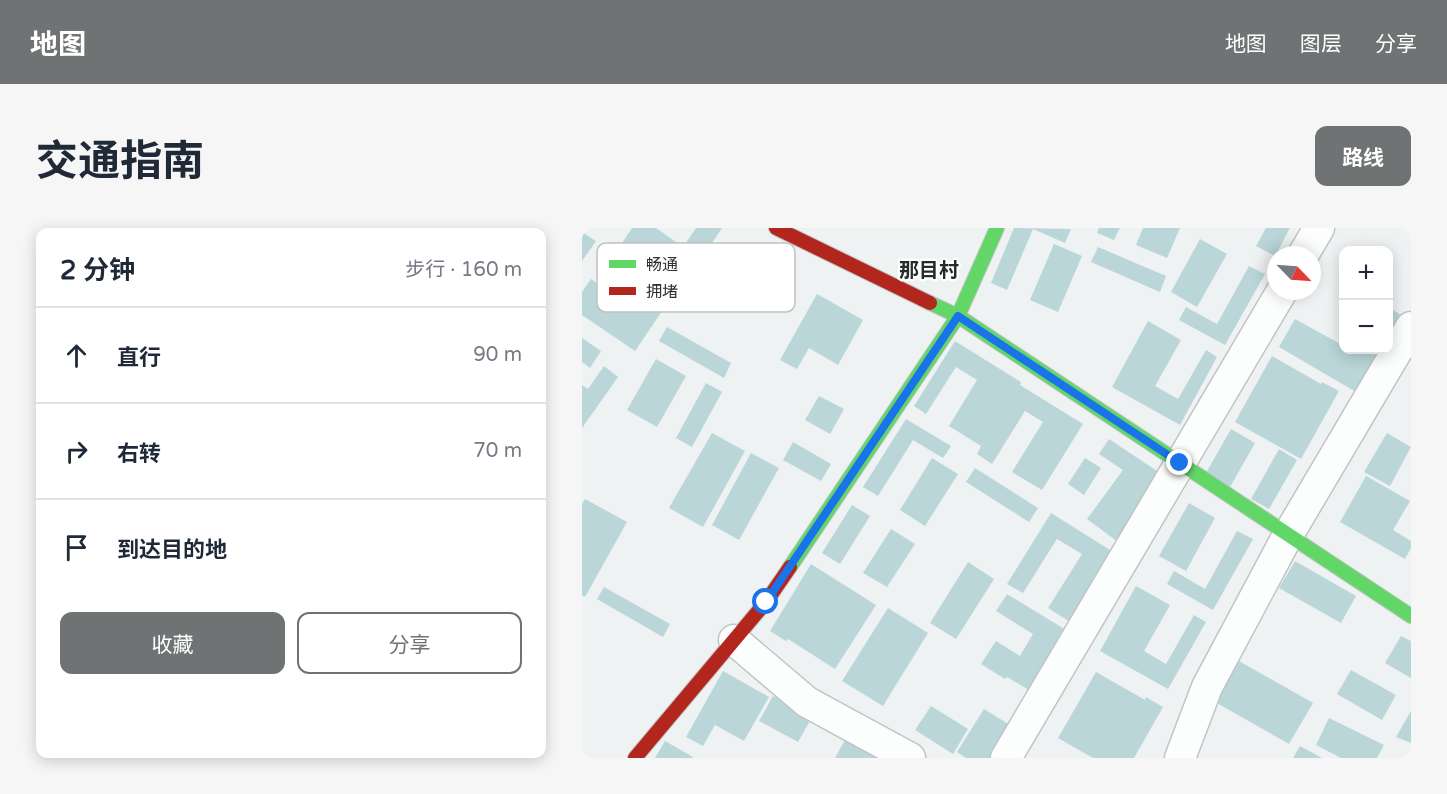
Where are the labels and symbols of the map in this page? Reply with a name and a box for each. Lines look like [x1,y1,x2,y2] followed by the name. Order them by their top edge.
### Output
[597,243,795,312] legend
[1267,246,1321,300] north arrow
[646,255,678,275] text: 畅通
[899,259,959,283] district label: 那目村
[646,282,678,302] text: 拥堵
[1166,449,1192,475] route end
[752,588,778,614] route start

